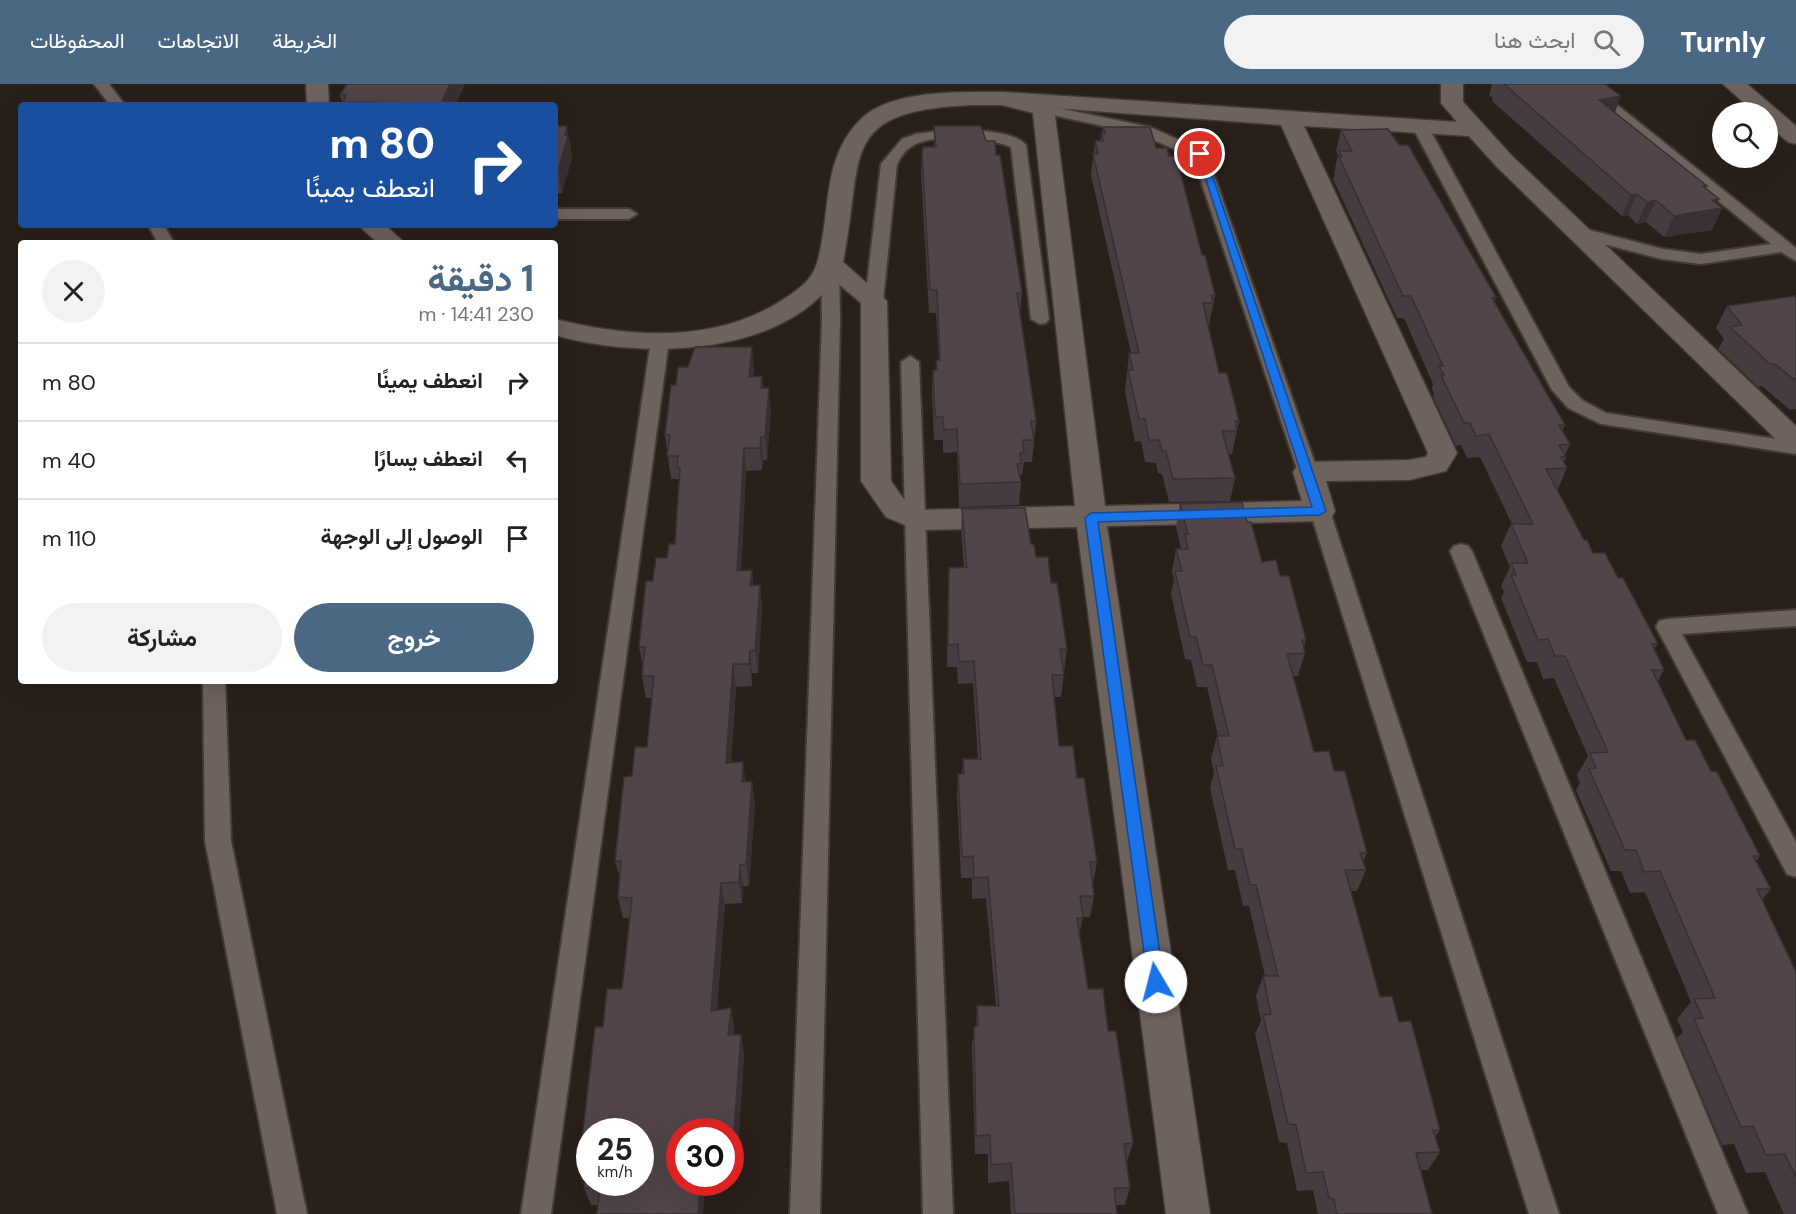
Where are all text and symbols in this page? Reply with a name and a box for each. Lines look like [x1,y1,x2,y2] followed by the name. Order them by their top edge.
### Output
[1224,15,1644,69] search box
[1680,24,1766,61] text: Turnly
[1494,26,1575,55] text: ابحث هنا
[1590,26,1623,59] icon: search
[30,27,125,55] text: المحفوظات
[158,27,239,55] text: الاتجاهات
[272,27,337,55] text: الخريطة
[1712,102,1778,168] map controls
[1712,102,1778,168] button: search
[329,116,435,171] text: 80 m
[456,126,534,204] icon: right
[1174,128,1225,179] pin
[1183,137,1216,170] icon: arrive
[305,170,435,205] text: انعطف يمينًا
[428,255,534,302] text: 1 دقيقة
[42,260,105,323] button: close
[418,301,534,327] text: 230 m · 14:41
[376,366,483,395] text: انعطف يمينًا
[501,366,534,399] icon: right
[42,368,96,397] text: 80 m
[374,444,483,473] text: انعطف يسارًا
[501,444,534,477] icon: left
[42,446,96,475] text: 40 m
[321,522,483,551] text: الوصول إلى الوجهة
[501,522,534,555] icon: arrive
[42,524,96,553] text: 110 m
[42,603,282,672] button: مشاركة
[294,603,534,672] button: خروج
[1124,950,1188,1014] position arrow
[666,1118,744,1196] speed limit sign: 30
[597,1130,633,1169] text: 25
[597,1162,633,1182] text: km/h

